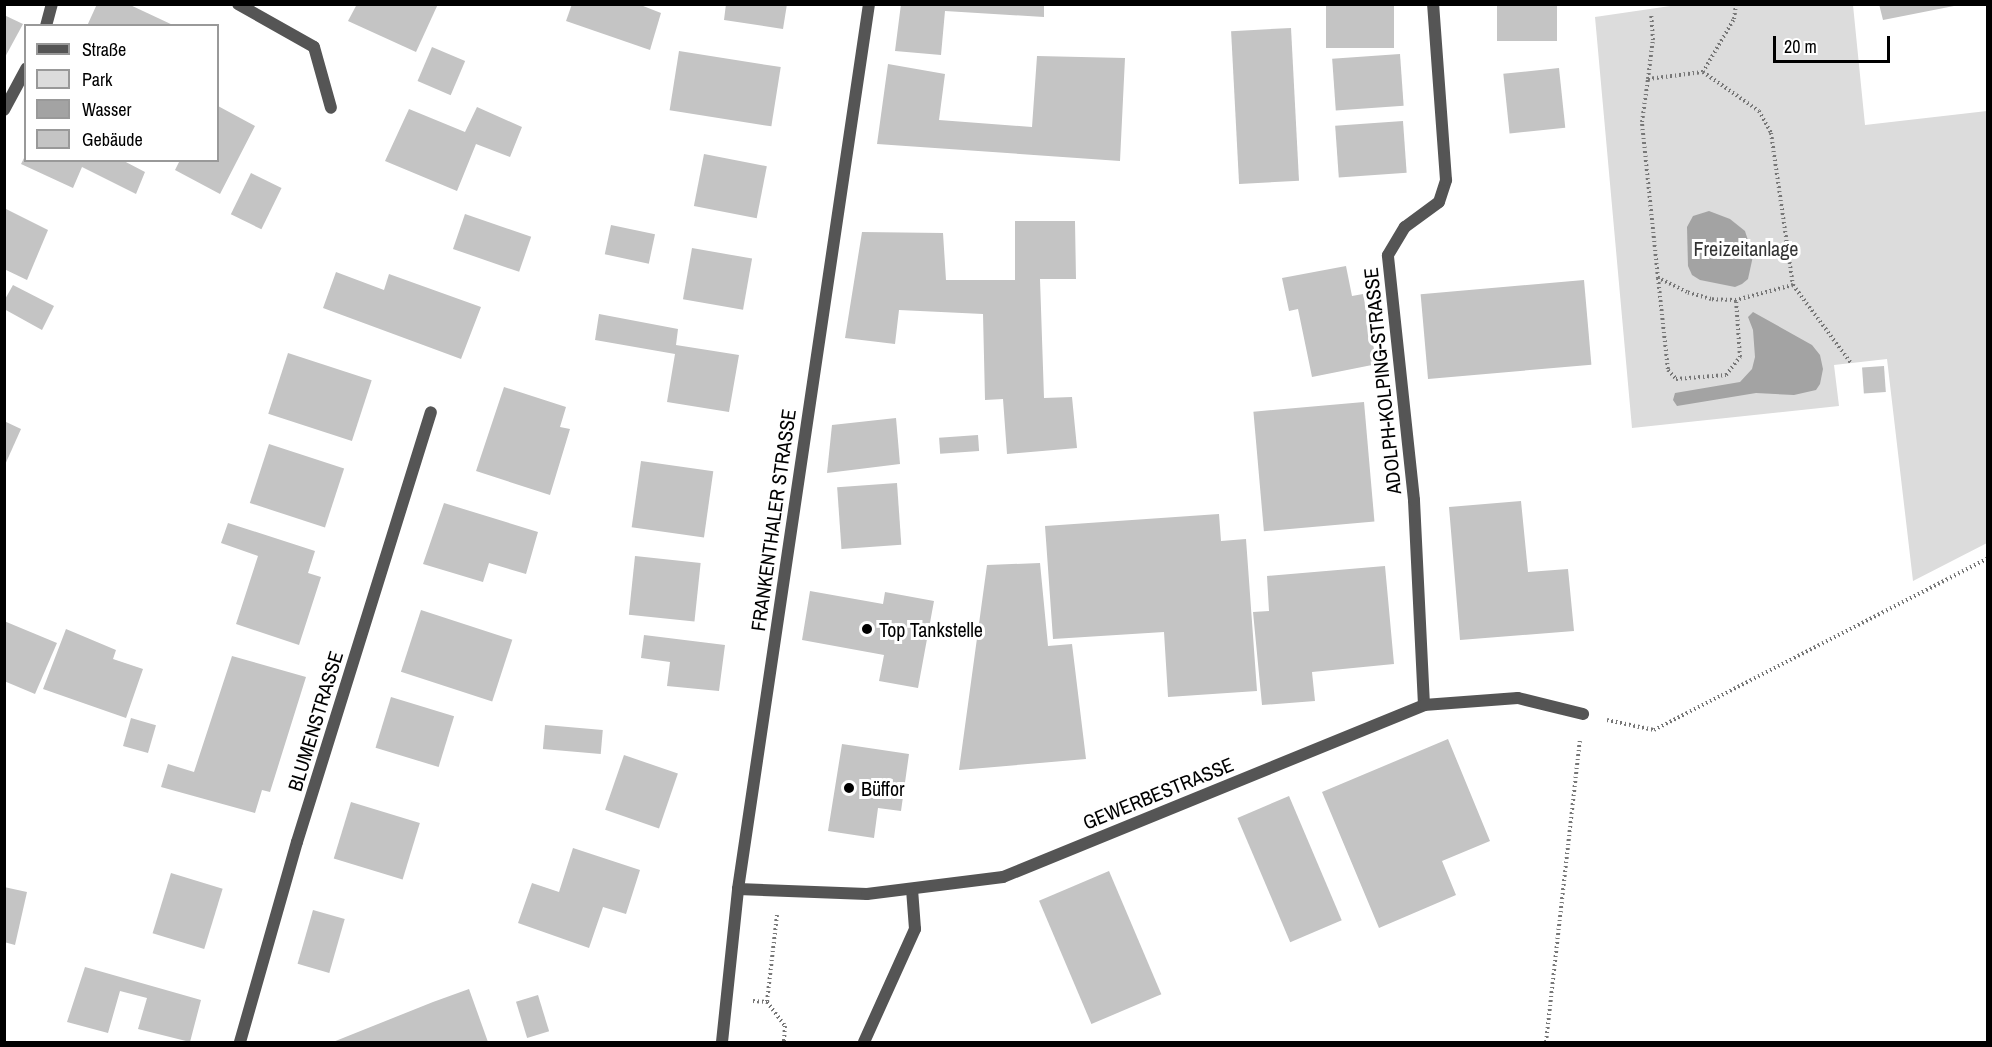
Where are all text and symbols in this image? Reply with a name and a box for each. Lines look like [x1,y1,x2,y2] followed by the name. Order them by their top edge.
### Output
[24,24,219,162] legend
[1776,24,1893,62] scale bar
[1784,34,1817,59] text: 20 m
[82,37,126,62] text: Straße
[82,67,112,92] text: Park
[82,97,131,122] text: Wasser
[82,127,143,152] text: Gebäude
[1694,236,1798,260] park label: Freizeitanlage
[1358,266,1406,496] street label: ADOLPH-KOLPING-STRASSE
[746,407,800,633] street label: FRANKENTHALER STRASSE
[879,617,983,641] place label: Top Tankstelle
[860,622,874,636] marker: Top Tankstelle
[282,648,348,794] street label: BLUMENSTRASSE
[1079,752,1237,834] street label: GEWERBESTRASSE
[861,776,904,800] place label: Büffor
[842,781,856,795] marker: Büffor

